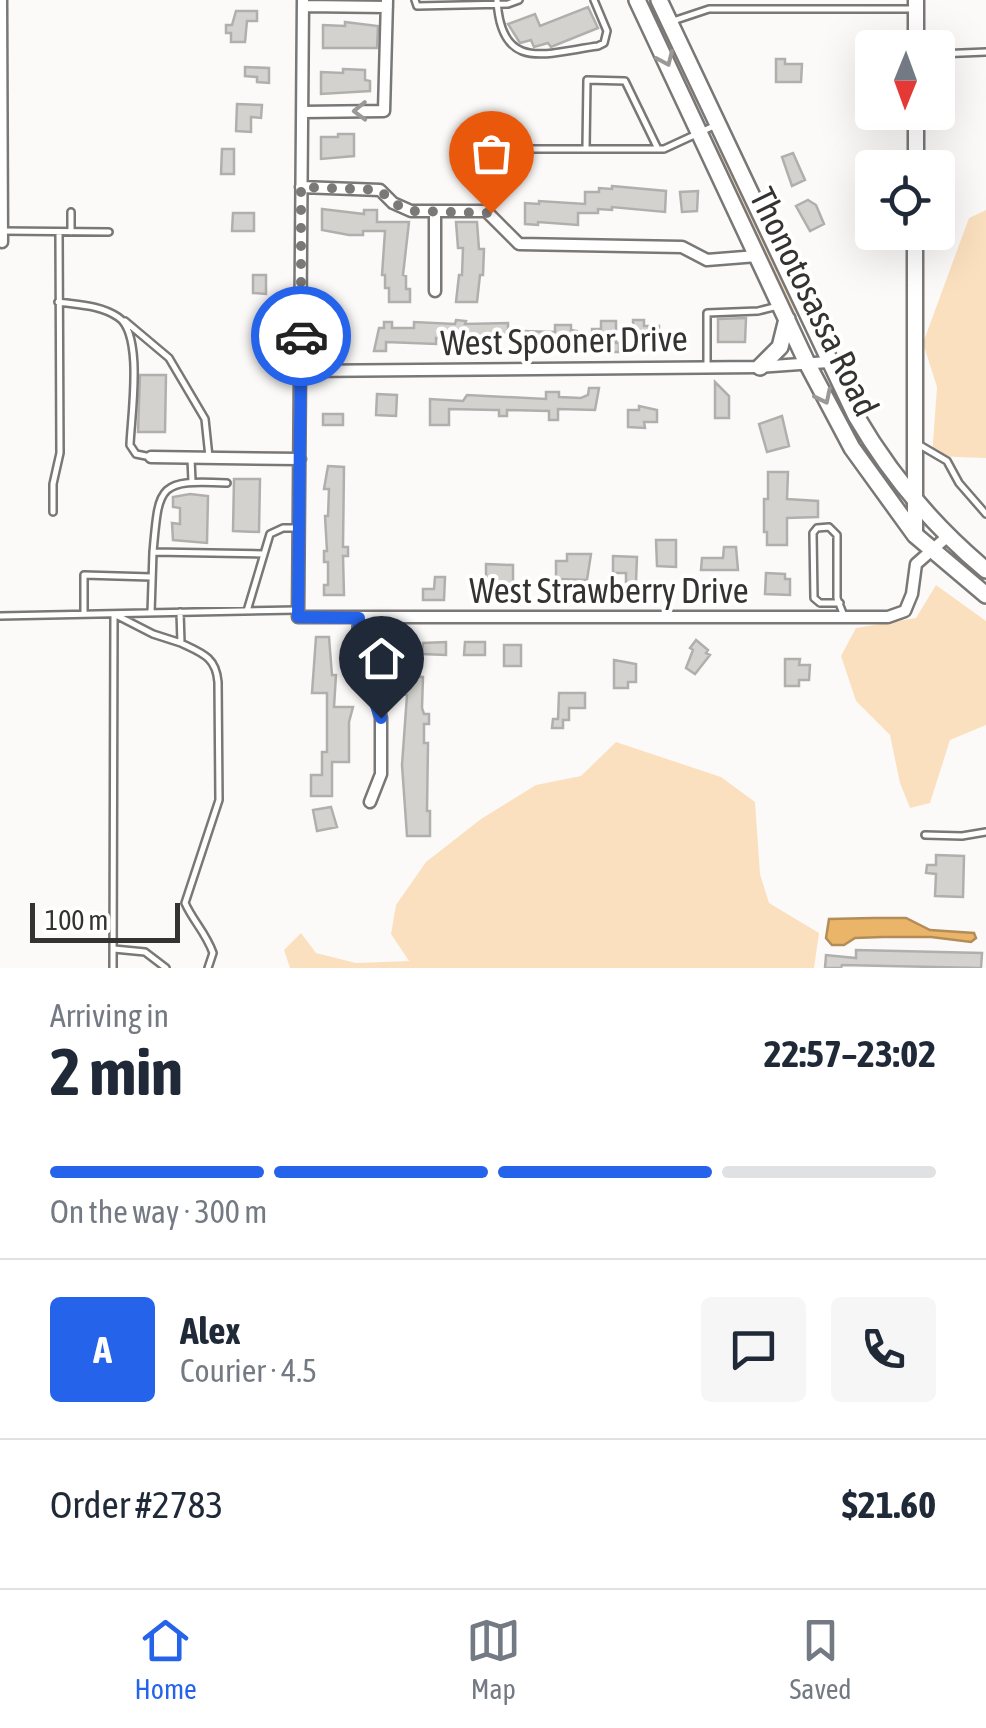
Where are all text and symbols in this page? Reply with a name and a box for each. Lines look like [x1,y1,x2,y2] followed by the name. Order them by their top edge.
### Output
[855,30,955,130] north arrow
[855,30,955,250] map controls
[653,49,673,67] one-way arrow
[351,100,366,122] one-way arrow
[449,111,534,214] pin
[464,126,519,181] icon: bag
[855,150,955,250] button: locate
[742,181,887,422] street label: Thonotosassa Road
[251,286,351,386] courier
[274,309,329,364] icon: car
[440,318,688,362] street label: West Spooner Drive
[812,386,831,404] one-way arrow
[469,570,749,610] street label: West Strawberry Drive
[339,616,424,719] pin
[354,631,409,686] icon: home
[30,898,180,943] scale bar
[45,904,108,936] text: 100 m
[50,997,169,1034] text: Arriving in
[764,1032,936,1075] text: 22:57–23:02
[50,1034,183,1109] text: 2 min
[50,1193,267,1230] text: On the way · 300 m
[701,1297,806,1402] button: chat
[831,1297,936,1402] button: phone
[180,1309,241,1352] text: Alex
[93,1328,112,1371] text: A
[180,1352,317,1389] text: Courier · 4.5
[50,1483,223,1526] text: Order #2783
[842,1483,936,1526] text: $21.60
[134,1613,197,1705] tab: Home
[466,1613,521,1705] tab: Map
[790,1613,852,1705] tab: Saved

